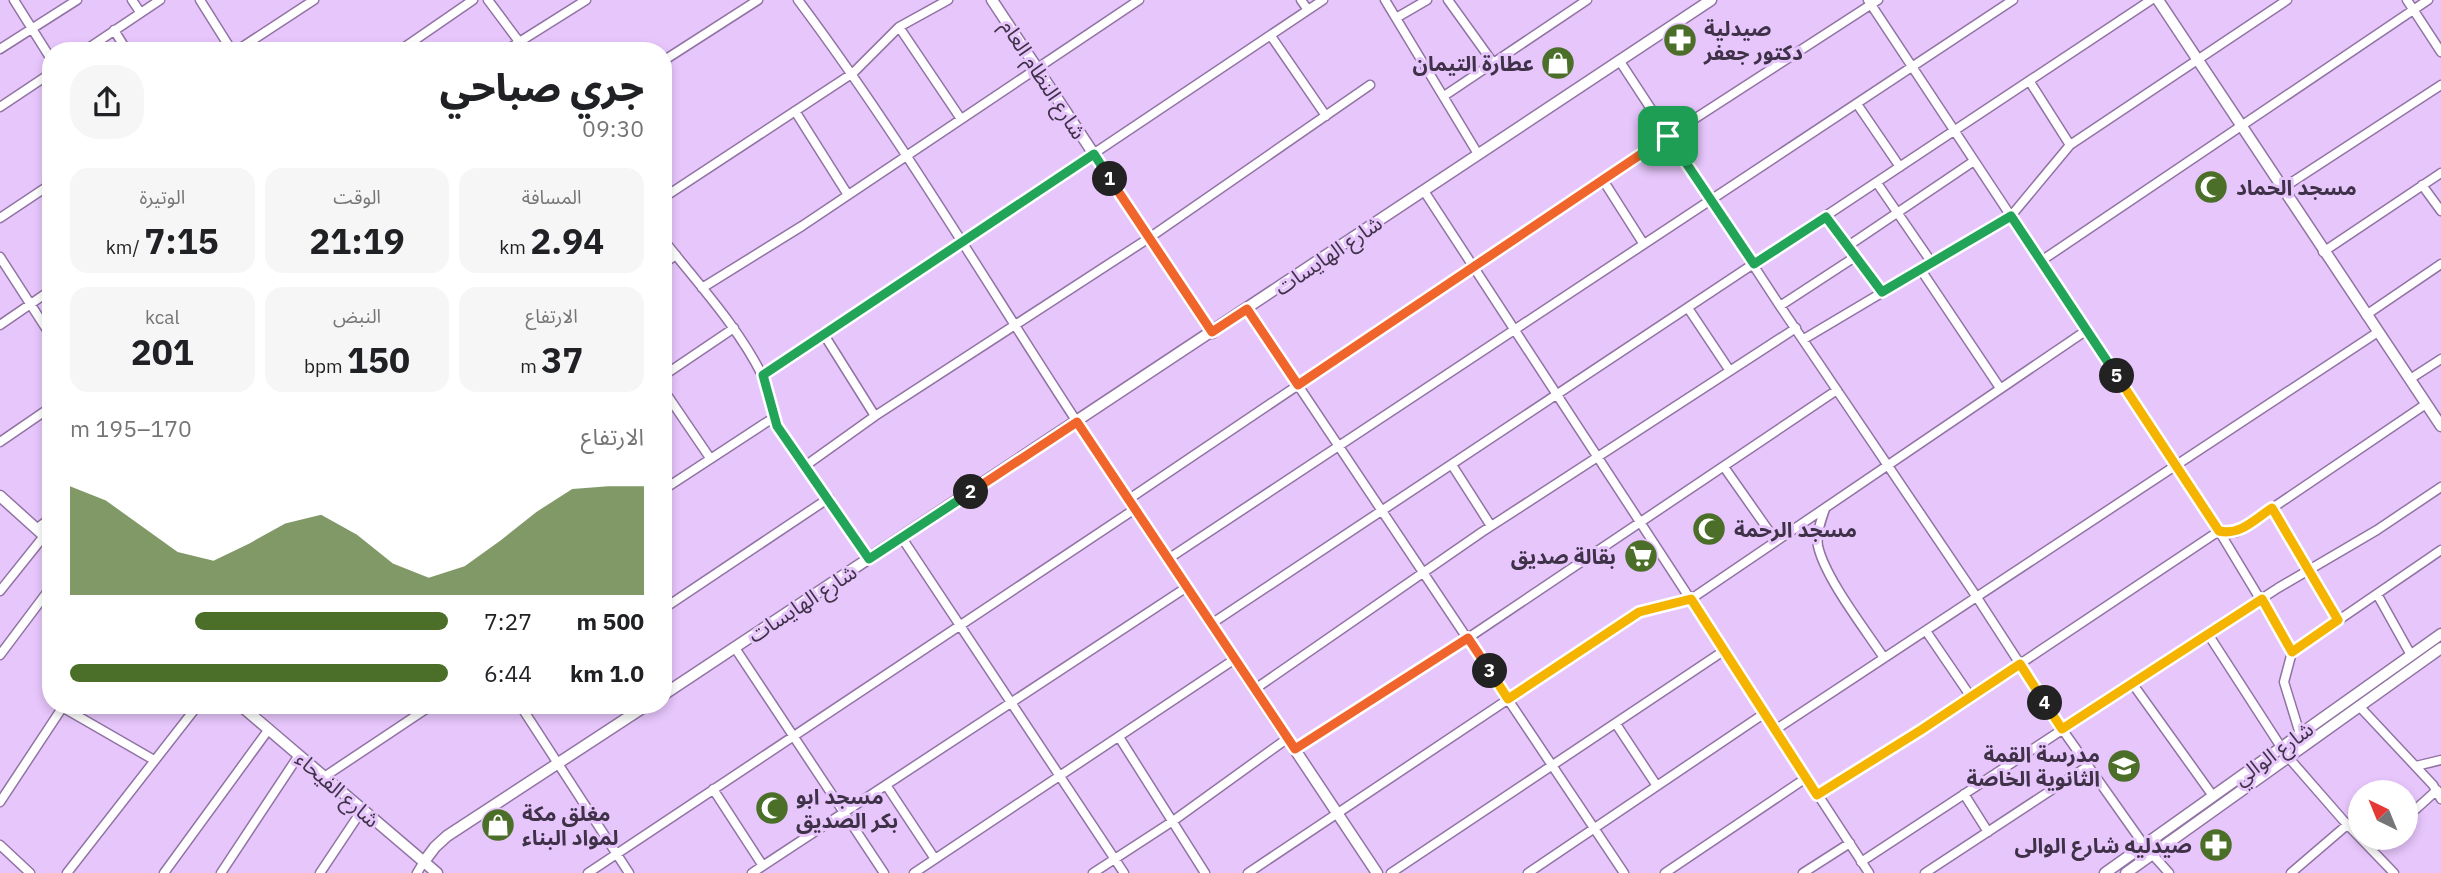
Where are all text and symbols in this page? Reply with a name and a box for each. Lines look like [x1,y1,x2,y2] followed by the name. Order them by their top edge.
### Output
[992,14,1093,146] street label: شارع النظام العام
[1703,14,1803,66] place label: صيدلية دكتور جعفر
[1661,21,1699,59] pharmacy icon: صيدلية دكتور جعفر
[1539,44,1577,82] shop icon: عطارة التيمان
[1413,49,1534,77] place label: عطارة التيمان
[440,62,644,111] text: جري صباحي
[70,65,144,139] button: share
[1638,106,1698,166] pin
[582,113,644,143] text: 09:30
[1649,117,1687,155] icon: arrive
[1092,162,1128,196] pin: 1
[1104,166,1115,190] text: 1
[2192,168,2230,206] mosque icon: مسجد الحماد
[2236,173,2357,201] place label: مسجد الحماد
[140,185,185,209] text: الوتيرة
[333,185,381,209] text: الوقت
[522,185,582,209] text: المسافة
[1269,209,1388,303] street label: شارع الهايسات
[144,218,219,264] text: 7:15
[309,218,405,264] text: 21:19
[530,218,604,264] text: 2.94
[106,235,144,259] text: /km
[499,235,530,259] text: km
[333,304,381,328] text: النبض
[526,304,578,328] text: الارتفاع
[145,305,180,329] text: kcal
[131,329,194,375] text: 201
[347,337,410,383] text: 150
[541,337,583,383] text: 37
[304,354,347,378] text: bpm
[520,354,541,378] text: m
[2100,358,2134,394] pin: 5
[2111,363,2122,387] text: 5
[70,413,192,443] text: 170–195 m
[581,421,644,451] text: الارتفاع
[954,475,988,510] pin: 2
[965,479,976,503] text: 2
[1690,510,1728,548] mosque icon: مسجد الرحمة
[1734,515,1857,543] place label: مسجد الرحمة
[1622,537,1660,575] supermarket icon: بقالة صديق
[1511,542,1616,570] place label: بقالة صديق
[742,557,863,650] street label: شارع الهايسات
[484,606,532,636] text: 7:27
[577,606,644,636] text: 500 m
[1472,654,1508,688] pin: 3
[484,658,532,688] text: 6:44
[570,658,644,688] text: 1.0 km
[1484,658,1495,682] text: 3
[2028,686,2062,720] pin: 4
[2039,690,2050,714] text: 4
[2227,715,2320,794] street label: شارع الوالي
[1966,740,2100,792] place label: مدرسة القمة الثانوية الخاصة
[289,745,386,835] street label: شارع الفيحاء
[2105,747,2143,785] school or university icon: مدرسة القمة الثانوية الخاصة
[2348,780,2418,850] north arrow
[2348,780,2418,850] map controls
[796,782,898,834] place label: مسجد ابو بكر الصديق
[753,789,791,827] mosque icon: مسجد ابو بكر الصديق
[522,799,619,851] place label: مغلق مكة لمواد البناء
[479,806,517,844] shop icon: مغلق مكة لمواد البناء
[2197,826,2235,864] pharmacy icon: صيدليه شارع الوالى
[2015,831,2192,861] place label: صيدليه شارع الوالى

